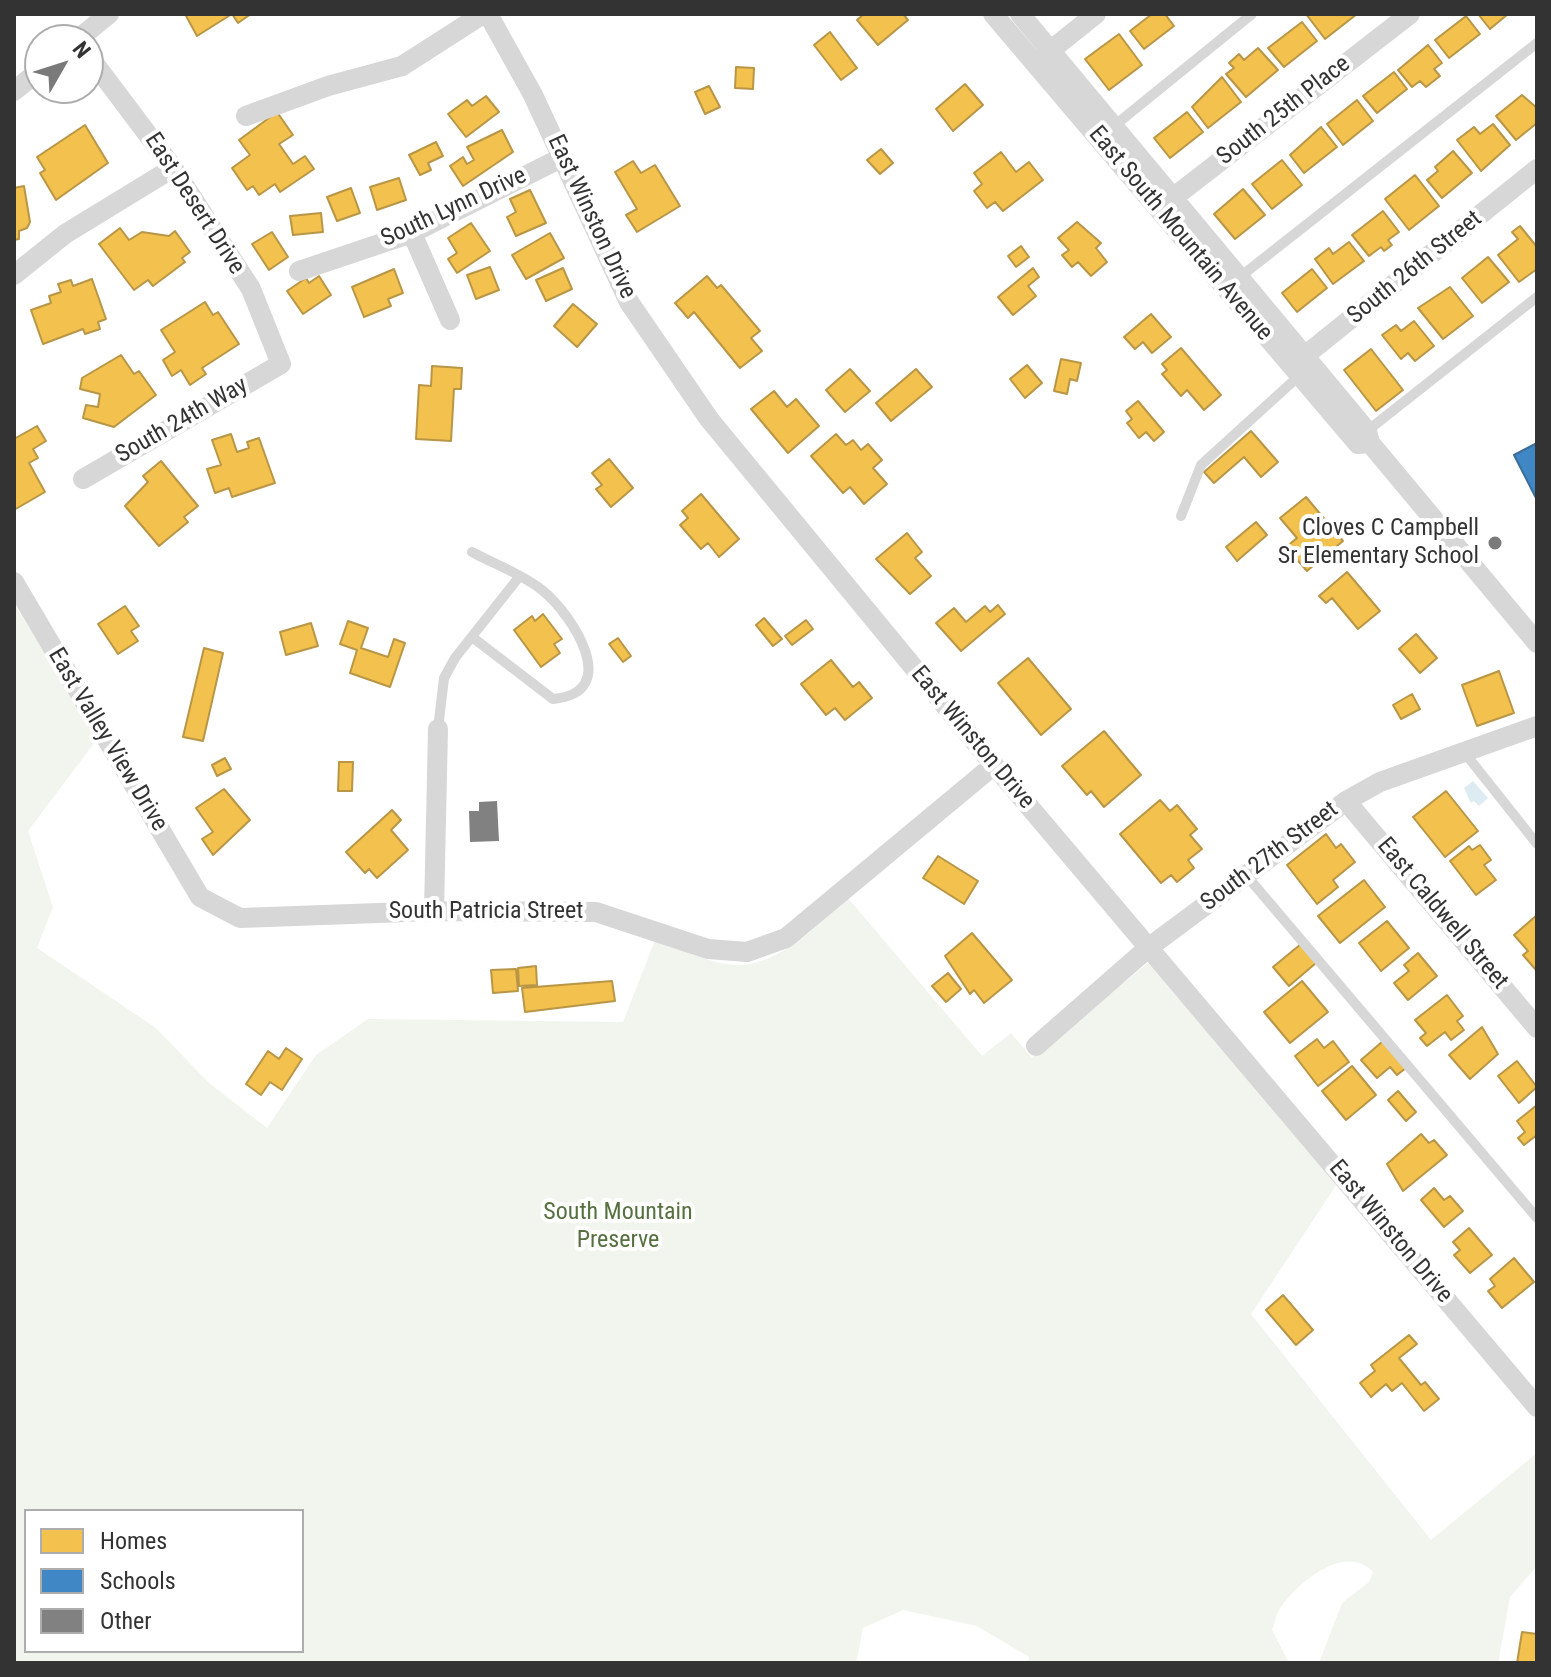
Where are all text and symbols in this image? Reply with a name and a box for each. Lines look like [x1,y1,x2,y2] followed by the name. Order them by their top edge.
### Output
[24,24,104,104] north arrow
[68,37,95,63] text: N
[1212,50,1356,172] street label: South 25th Place
[1082,121,1278,347] street label: East South Mountain Avenue
[138,128,250,280] street label: East Desert Drive
[540,131,642,303] street label: East Winston Drive
[377,162,531,254] street label: South Lynn Drive
[1342,205,1488,331] street label: South 26th Street
[111,372,253,470] street label: South 24th Way
[1278,515,1479,571] place label: Cloves C Campbell Sr Elementary School
[1486,534,1504,552] marker: Cloves C Campbell Sr Elementary School
[41,643,173,837] street label: East Valley View Drive
[904,661,1040,815] street label: East Winston Drive
[1196,796,1344,918] street label: South 27th Street
[1370,832,1514,996] street label: East Caldwell Street
[389,898,583,926] street label: South Patricia Street
[1322,1155,1458,1309] street label: East Winston Drive
[543,1199,693,1255] park label: South Mountain Preserve
[24,1509,304,1653] legend
[100,1527,167,1555] text: Homes
[100,1567,176,1595] text: Schools
[100,1607,152,1635] text: Other

